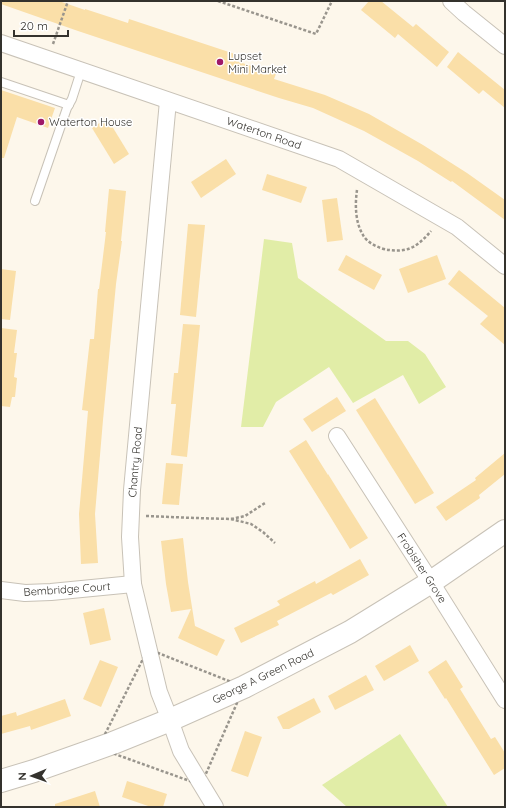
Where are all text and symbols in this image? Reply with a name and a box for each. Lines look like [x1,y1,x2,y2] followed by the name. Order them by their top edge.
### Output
[14,12,68,38] scale bar
[20,18,48,33] text: 20 m
[228,49,287,76] place label: Lupset Mini Market
[215,57,225,67] marker: Lupset Mini Market
[225,114,303,152] street label: Waterton Road
[49,115,132,129] place label: Waterton House
[36,117,46,127] marker: Waterton House
[125,426,145,498] street label: Chantry Road
[394,530,450,606] street label: Frobisher Grove
[23,579,111,599] street label: Bembridge Court
[210,645,316,707] street label: George A Green Road
[12,756,52,796] north arrow
[15,772,29,781] text: N

